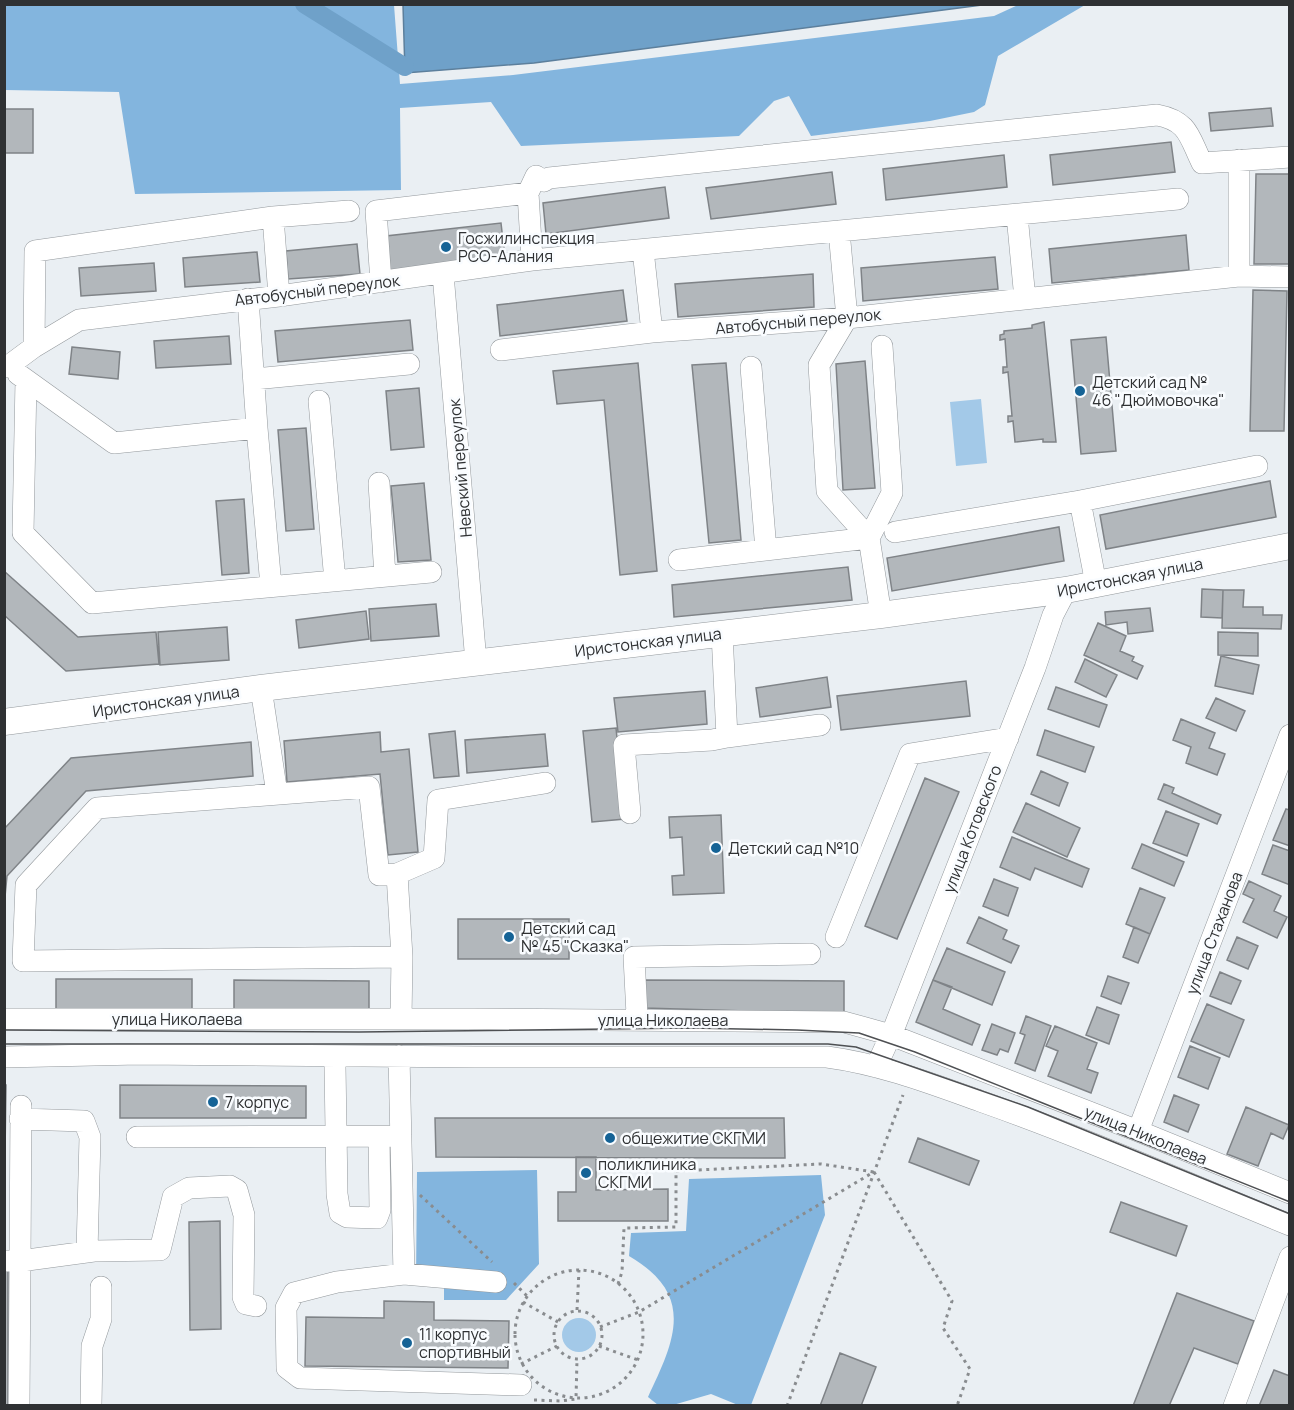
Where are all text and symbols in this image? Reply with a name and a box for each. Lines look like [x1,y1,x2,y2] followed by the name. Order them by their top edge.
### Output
[458,227,595,267] place label: Госжилинспекция РСО-Алания
[439,240,453,254] marker: Госжилинспекция РСО-Алания
[233,269,402,311] street label: Автобусный переулок
[714,303,883,339] street label: Автобусный переулок
[1092,371,1224,411] place label: Детский сад № 46 "Дюймовочка"
[1073,384,1087,398] marker: Детский сад № 46 "Дюймовочка"
[443,397,477,538] street label: Невский переулок
[1055,552,1205,602] street label: Иристонская улица
[573,622,723,662] street label: Иристонская улица
[91,680,241,722] street label: Иристонская улица
[937,762,1007,896] street label: улица Котовского
[728,837,859,859] place label: Детский сад №10
[709,841,723,855] marker: Детский сад №10
[1180,868,1248,998] street label: улица Стаханова
[521,917,629,957] place label: Детский сад № 45 "Сказка"
[502,930,516,944] marker: Детский сад № 45 "Сказка"
[112,1008,242,1030] street label: улица Николаева
[598,1009,728,1031] street label: улица Николаева
[225,1091,289,1113] place label: 7 корпус
[206,1095,220,1109] marker: 7 корпус
[1081,1100,1211,1170] street label: улица Николаева
[622,1127,766,1149] place label: общежитие СКГМИ
[603,1131,617,1145] marker: общежитие СКГМИ
[598,1153,696,1193] place label: поликлиника СКГМИ
[579,1166,593,1180] marker: поликлиника СКГМИ
[419,1323,511,1363] place label: 11 корпус спортивный
[400,1336,414,1350] marker: 11 корпус спортивный

